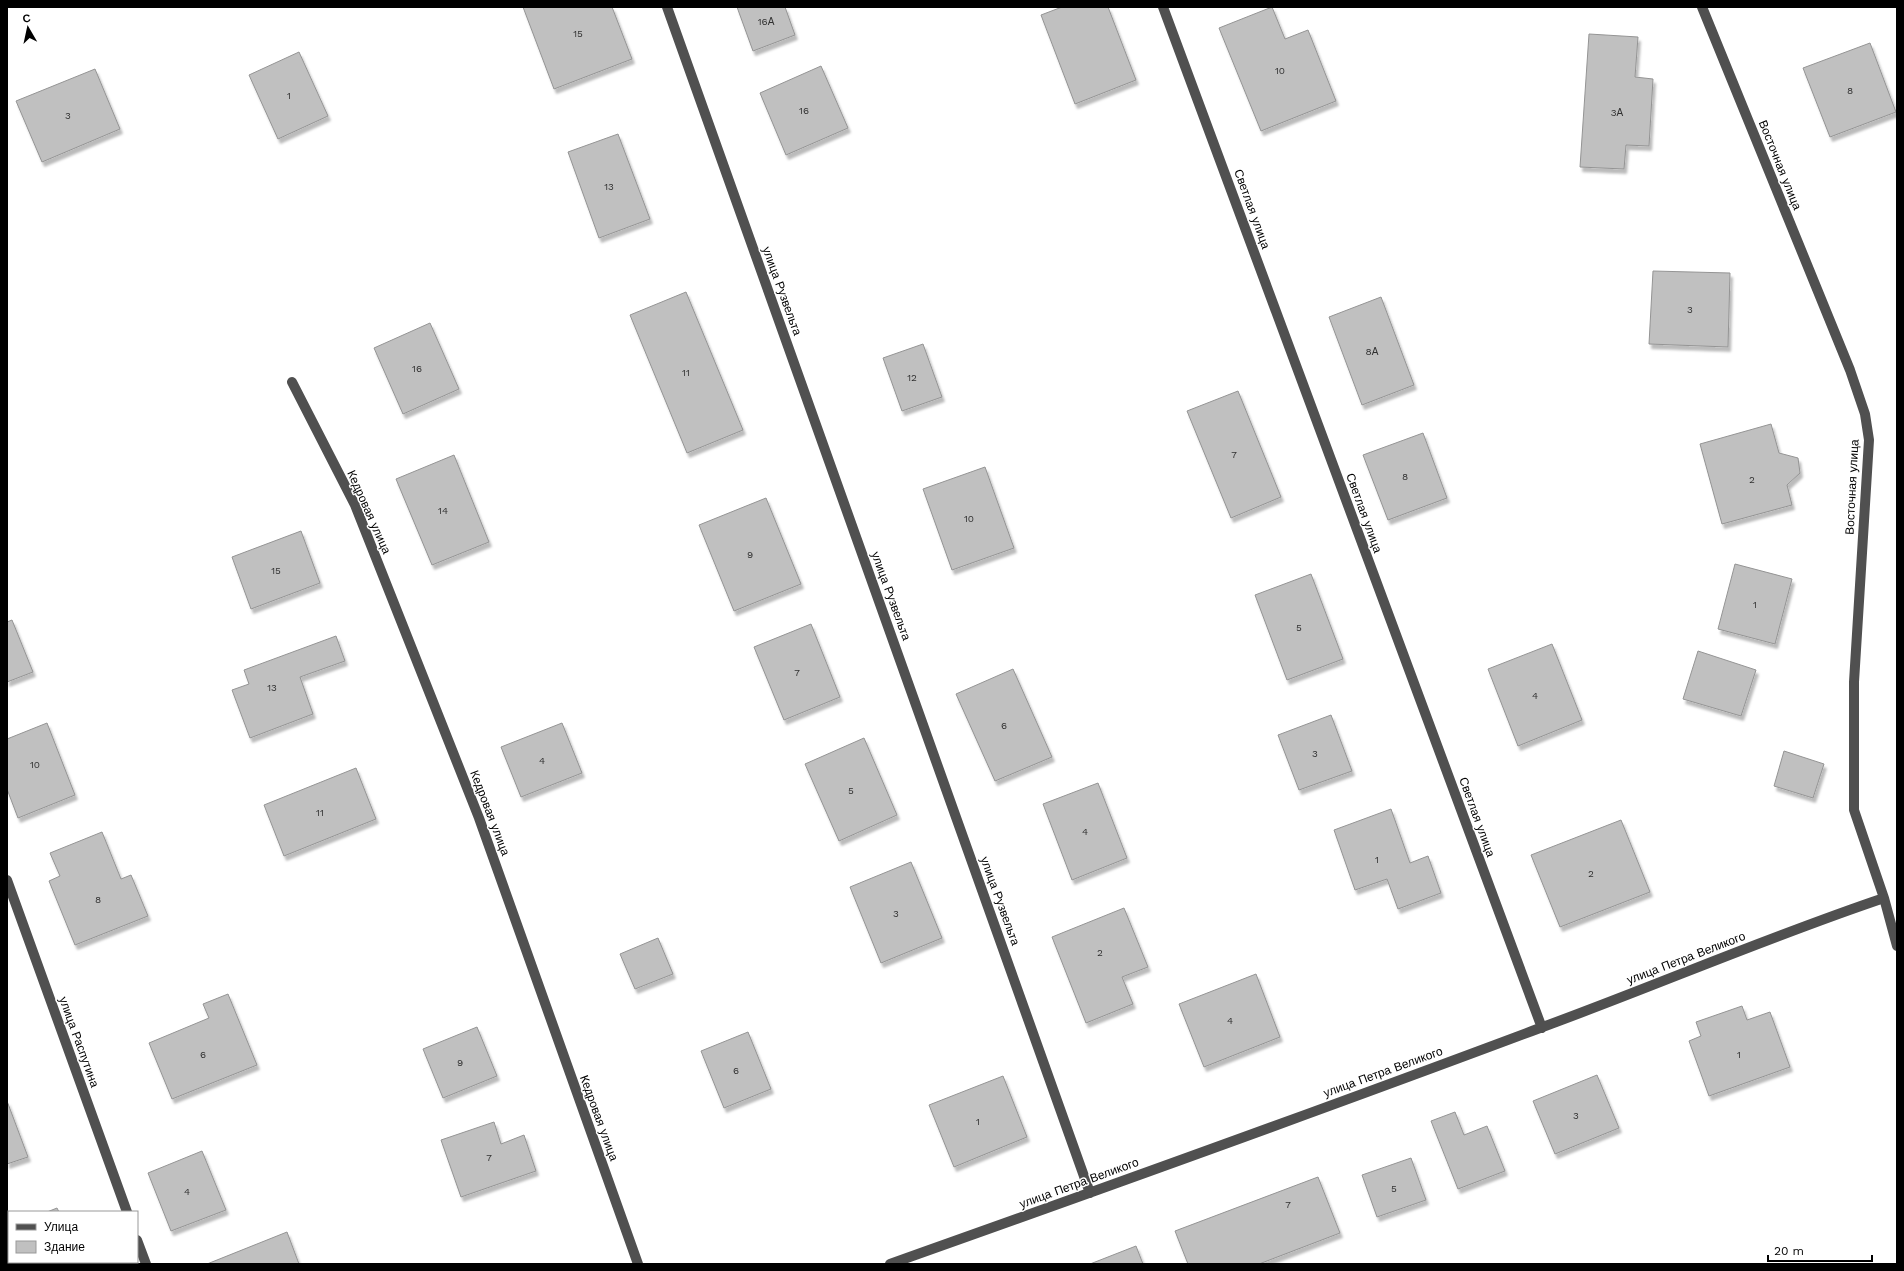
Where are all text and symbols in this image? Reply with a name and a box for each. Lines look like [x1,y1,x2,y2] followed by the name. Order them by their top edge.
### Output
[8,8,48,48] north arrow
[22,12,32,26] text: С
[758,16,775,27] house number: 16А
[573,28,583,39] house number: 15
[1275,65,1285,76] house number: 10
[1847,85,1853,96] house number: 8
[287,90,291,101] house number: 1
[799,105,809,116] house number: 16
[1611,107,1624,118] house number: 3А
[65,110,71,121] house number: 3
[1756,118,1805,212] street label: Восточная улица
[1231,167,1273,251] street label: Светлая улица
[604,181,614,192] house number: 13
[759,245,805,338] street label: улица Рузвельта
[1687,304,1693,315] house number: 3
[1366,346,1379,357] house number: 8А
[412,363,422,374] house number: 16
[682,367,690,378] house number: 11
[907,372,917,383] house number: 12
[1843,439,1862,535] street label: Восточная улица
[1231,449,1237,460] house number: 7
[344,468,394,556] street label: Кедровая улица
[1343,471,1385,555] street label: Светлая улица
[1402,471,1408,482] house number: 8
[1749,474,1755,485] house number: 2
[438,505,448,516] house number: 14
[964,513,974,524] house number: 10
[747,549,753,560] house number: 9
[868,550,914,643] street label: улица Рузвельта
[271,565,281,576] house number: 15
[1753,599,1757,610] house number: 1
[1296,622,1302,633] house number: 5
[794,667,800,678] house number: 7
[267,682,277,693] house number: 13
[1532,690,1538,701] house number: 4
[1001,720,1007,731] house number: 6
[1312,748,1318,759] house number: 3
[539,755,545,766] house number: 4
[30,759,40,770] house number: 10
[467,768,513,858] street label: Кедровая улица
[1456,775,1498,859] street label: Светлая улица
[848,785,854,796] house number: 5
[316,807,324,818] house number: 11
[1082,826,1088,837] house number: 4
[1375,854,1379,865] house number: 1
[977,855,1023,948] street label: улица Рузвельта
[1588,868,1594,879] house number: 2
[95,894,101,905] house number: 8
[893,908,899,919] house number: 3
[1625,929,1748,987] street label: улица Петра Великого
[1097,947,1103,958] house number: 2
[56,995,102,1090] street label: улица Распутина
[1227,1015,1233,1026] house number: 4
[1322,1044,1445,1100] street label: улица Петра Великого
[200,1049,206,1060] house number: 6
[1737,1049,1741,1060] house number: 1
[457,1057,463,1068] house number: 9
[733,1065,739,1076] house number: 6
[577,1073,621,1163] street label: Кедровая улица
[1573,1110,1579,1121] house number: 3
[976,1116,980,1127] house number: 1
[486,1152,492,1163] house number: 7
[1018,1155,1141,1211] street label: улица Петра Великого
[1391,1183,1397,1194] house number: 5
[184,1186,190,1197] house number: 4
[1285,1199,1291,1210] house number: 7
[8,1211,138,1263] legend
[44,1220,78,1234] text: Улица
[1768,1237,1872,1263] scale bar
[44,1240,85,1254] text: Здание
[1774,1244,1804,1258] text: 20 m

